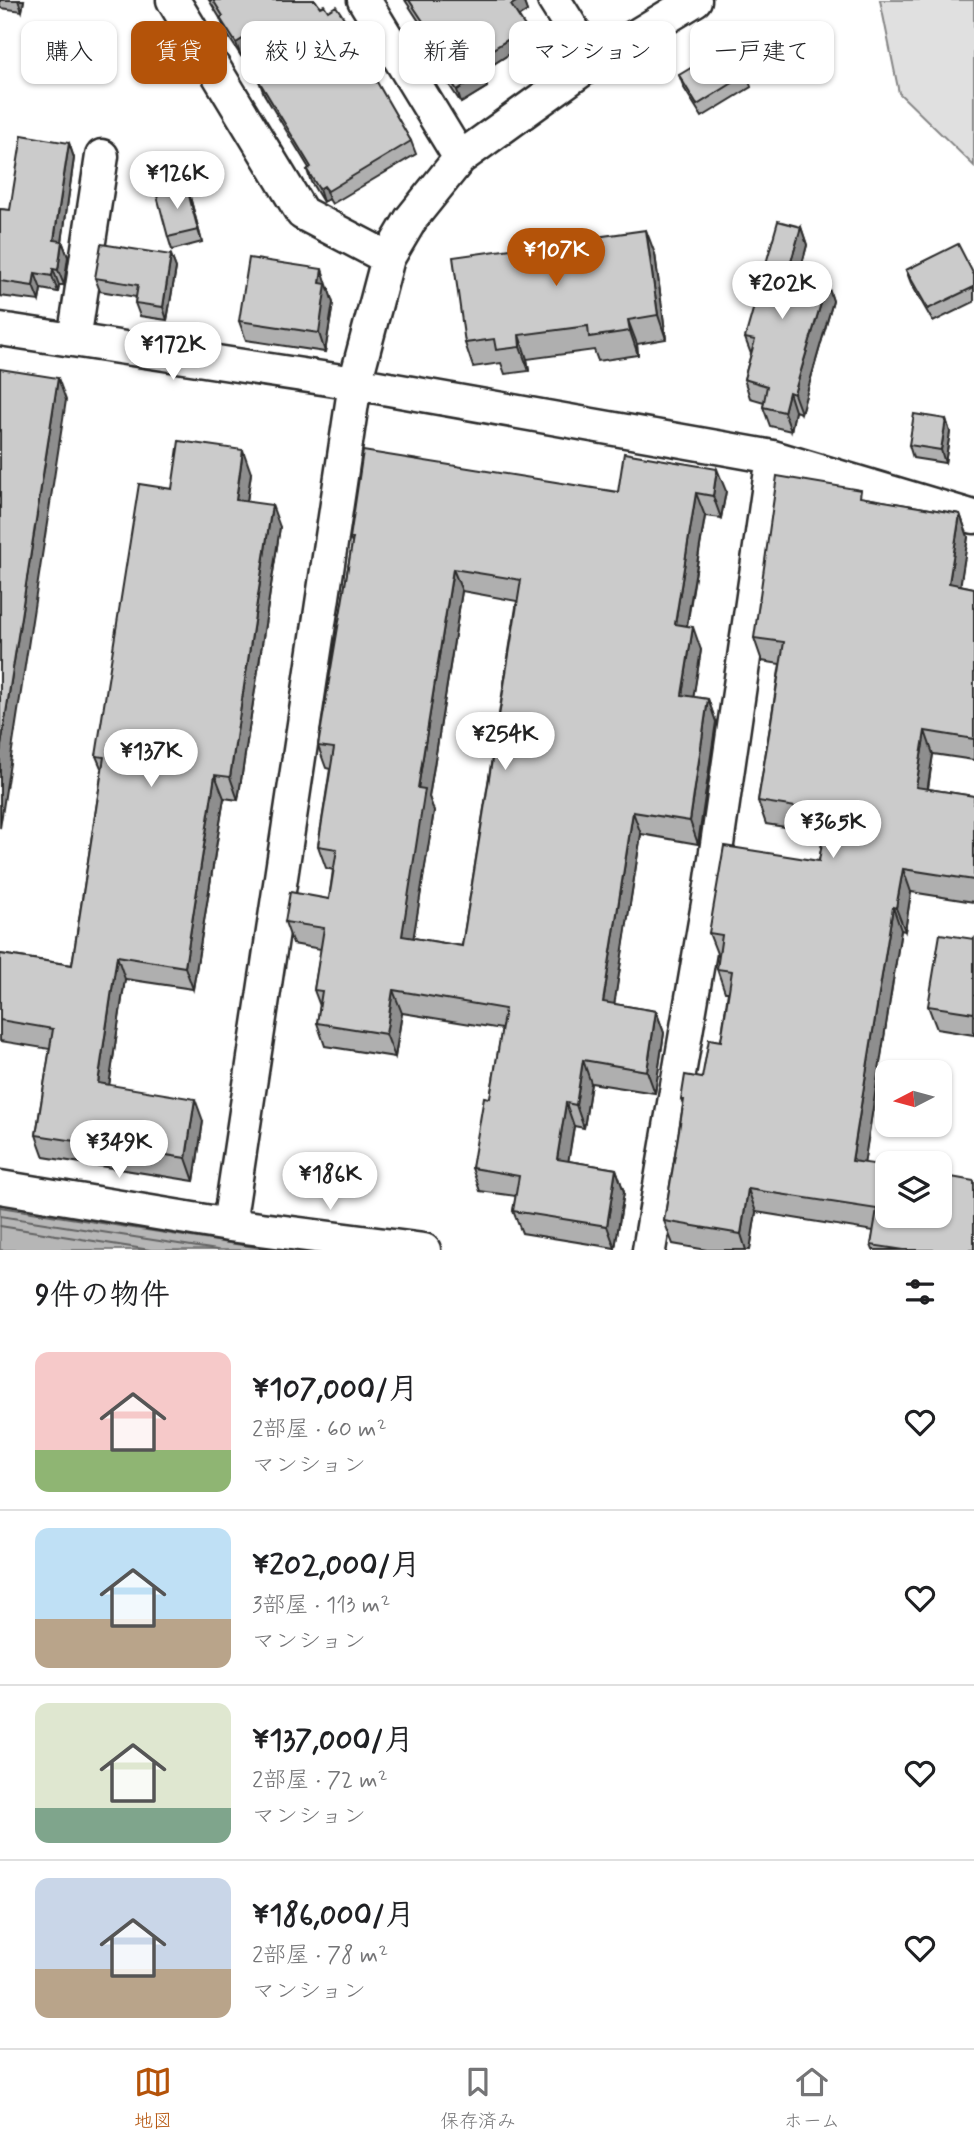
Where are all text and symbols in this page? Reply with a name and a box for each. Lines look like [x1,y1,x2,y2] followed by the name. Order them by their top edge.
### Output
[21,21,117,84] chip: 購入
[131,21,227,84] chip: 賃貸
[241,21,385,84] chip: 絞り込み
[399,21,495,84] chip: 新着
[509,21,676,84] chip: マンション
[690,21,834,84] chip: 一戸建て
[128,152,226,211] pin: ¥126K
[146,159,208,189] text: ¥126K
[507,229,605,288] pin: ¥107K
[523,236,589,266] text: ¥107K
[733,262,831,321] pin: ¥202K
[748,269,816,299] text: ¥202K
[124,322,222,382] pin: ¥172K
[140,330,206,360] text: ¥172K
[456,712,554,772] pin: ¥254K
[472,720,538,750] text: ¥254K
[102,730,200,789] pin: ¥137K
[120,737,182,767] text: ¥137K
[784,800,882,860] pin: ¥365K
[800,808,866,838] text: ¥365K
[875,1060,952,1138] north arrow
[875,1060,952,1228] map controls
[70,1120,168,1180] pin: ¥349K
[86,1128,152,1158] text: ¥349K
[875,1151,952,1228] button: layers
[281,1152,379,1212] pin: ¥186K
[298,1160,362,1190] text: ¥186K
[901,1273,939,1311] icon: filters
[35,1276,170,1315] text: 9件の物件
[252,1370,418,1409] text: ¥107,000/月
[91,1380,175,1464] icon: home
[901,1403,939,1441] icon: heart
[252,1415,387,1445] text: 2部屋 · 60 m²
[252,1451,366,1481] text: マンション
[252,1546,421,1585] text: ¥202,000/月
[91,1556,175,1640] icon: home
[901,1579,939,1617] icon: heart
[252,1591,390,1621] text: 3部屋 · 113 m²
[252,1627,366,1657] text: マンション
[252,1721,414,1760] text: ¥137,000/月
[91,1731,175,1815] icon: home
[901,1754,939,1792] icon: heart
[252,1766,388,1796] text: 2部屋 · 72 m²
[252,1802,366,1832] text: マンション
[252,1896,415,1935] text: ¥186,000/月
[91,1906,175,1990] icon: home
[901,1929,939,1967] icon: heart
[252,1941,388,1971] text: 2部屋 · 78 m²
[252,1977,366,2007] text: マンション
[134,2063,172,2134] tab: 地図
[440,2063,516,2134] tab: 保存済み
[784,2063,840,2134] tab: ホーム

